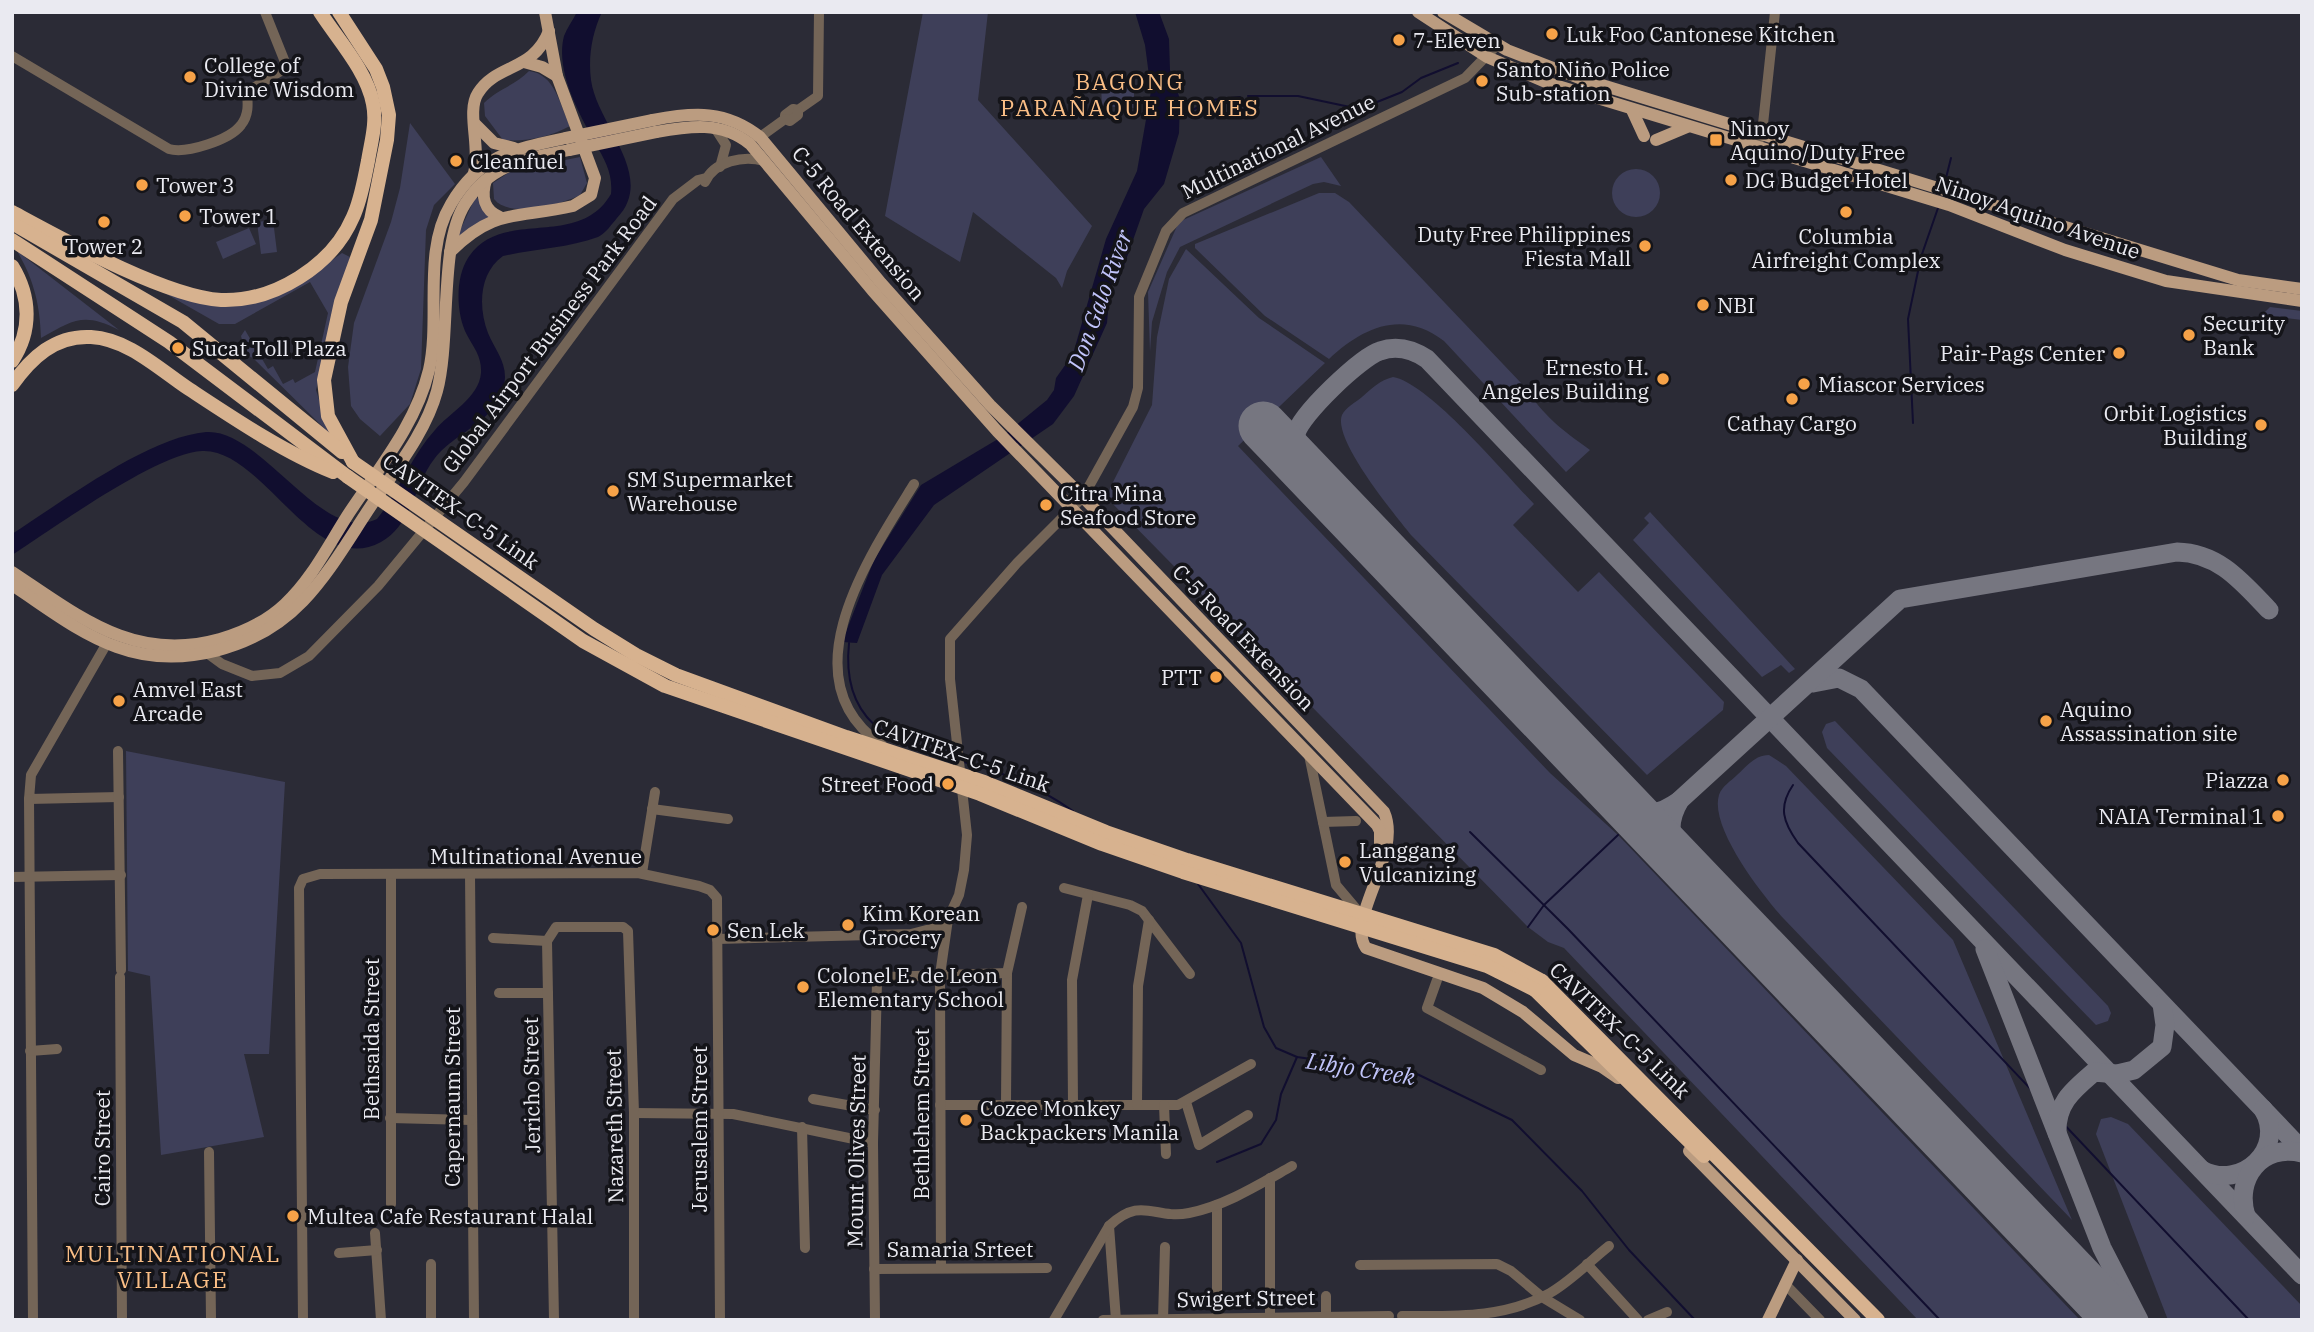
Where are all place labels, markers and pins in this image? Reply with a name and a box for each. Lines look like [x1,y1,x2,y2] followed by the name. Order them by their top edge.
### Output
[1566,20,1836,48] place label: Luk Foo Cantonese Kitchen
[1413,26,1501,54] place label: 7-Eleven
[1544,26,1560,42] marker: Luk Foo Cantonese Kitchen
[1391,32,1407,48] marker: 7-Eleven
[204,51,354,103] place label: College of Divine Wisdom
[1496,55,1670,107] place label: Santo Niño Police Sub-station
[182,69,198,85] marker: College of Divine Wisdom
[1474,73,1490,89] marker: Santo Niño Police Sub-station
[1730,114,1905,166] place label: Ninoy Aquino/Duty Free
[1708,132,1724,148] marker: Ninoy Aquino/Duty Free
[470,147,564,175] place label: Cleanfuel
[448,153,464,169] marker: Cleanfuel
[1745,166,1908,194] place label: DG Budget Hotel
[156,171,235,199] place label: Tower 3
[1723,172,1739,188] marker: DG Budget Hotel
[134,177,150,193] marker: Tower 3
[199,202,278,230] place label: Tower 1
[1838,204,1854,220] marker: Columbia Airfreight Complex
[177,208,193,224] marker: Tower 1
[96,214,112,230] marker: Tower 2
[1417,220,1631,272] place label: Duty Free Philippines Fiesta Mall
[1751,222,1941,274] place label: Columbia Airfreight Complex
[65,232,143,260] place label: Tower 2
[1637,238,1653,254] marker: Duty Free Philippines Fiesta Mall
[1717,291,1755,319] place label: NBI
[1695,297,1711,313] marker: NBI
[2203,309,2286,361] place label: Security Bank
[2181,327,2197,343] marker: Security Bank
[192,334,347,362] place label: Sucat Toll Plaza
[1940,339,2106,367] place label: Pair-Pags Center
[170,340,186,356] marker: Sucat Toll Plaza
[2111,345,2127,361] marker: Pair-Pags Center
[1482,353,1650,405] place label: Ernesto H. Angeles Building
[1818,370,1985,398] place label: Miascor Services
[1655,371,1671,387] marker: Ernesto H. Angeles Building
[1796,376,1812,392] marker: Miascor Services
[1784,391,1800,407] marker: Cathay Cargo
[2104,399,2248,451] place label: Orbit Logistics Building
[1727,409,1857,437] place label: Cathay Cargo
[2253,417,2269,433] marker: Orbit Logistics Building
[627,465,793,517] place label: SM Supermarket Warehouse
[1060,479,1196,531] place label: Citra Mina Seafood Store
[605,483,621,499] marker: SM Supermarket Warehouse
[1038,497,1054,513] marker: Citra Mina Seafood Store
[1161,663,1202,691] place label: PTT
[1208,669,1224,685] marker: PTT
[133,675,243,727] place label: Amvel East Arcade
[111,693,127,709] marker: Amvel East Arcade
[2060,695,2238,747] place label: Aquino Assassination site
[2038,713,2054,729] marker: Aquino Assassination site
[2205,766,2269,794] place label: Piazza
[821,770,934,798] place label: Street Food
[2275,772,2291,788] marker: Piazza
[940,776,956,792] marker: Street Food
[2098,802,2264,830] place label: NAIA Terminal 1
[2270,808,2286,824] marker: NAIA Terminal 1
[1359,836,1477,888] place label: Langgang Vulcanizing
[1337,854,1353,870] marker: Langgang Vulcanizing
[862,899,980,951] place label: Kim Korean Grocery
[727,916,806,944] place label: Sen Lek
[840,917,856,933] marker: Kim Korean Grocery
[705,922,721,938] marker: Sen Lek
[817,961,1004,1013] place label: Colonel E. de Leon Elementary School
[795,979,811,995] marker: Colonel E. de Leon Elementary School
[980,1094,1179,1146] place label: Cozee Monkey Backpackers Manila
[958,1112,974,1128] marker: Cozee Monkey Backpackers Manila
[307,1202,593,1230] place label: Multea Cafe Restaurant Halal
[285,1208,301,1224] marker: Multea Cafe Restaurant Halal

